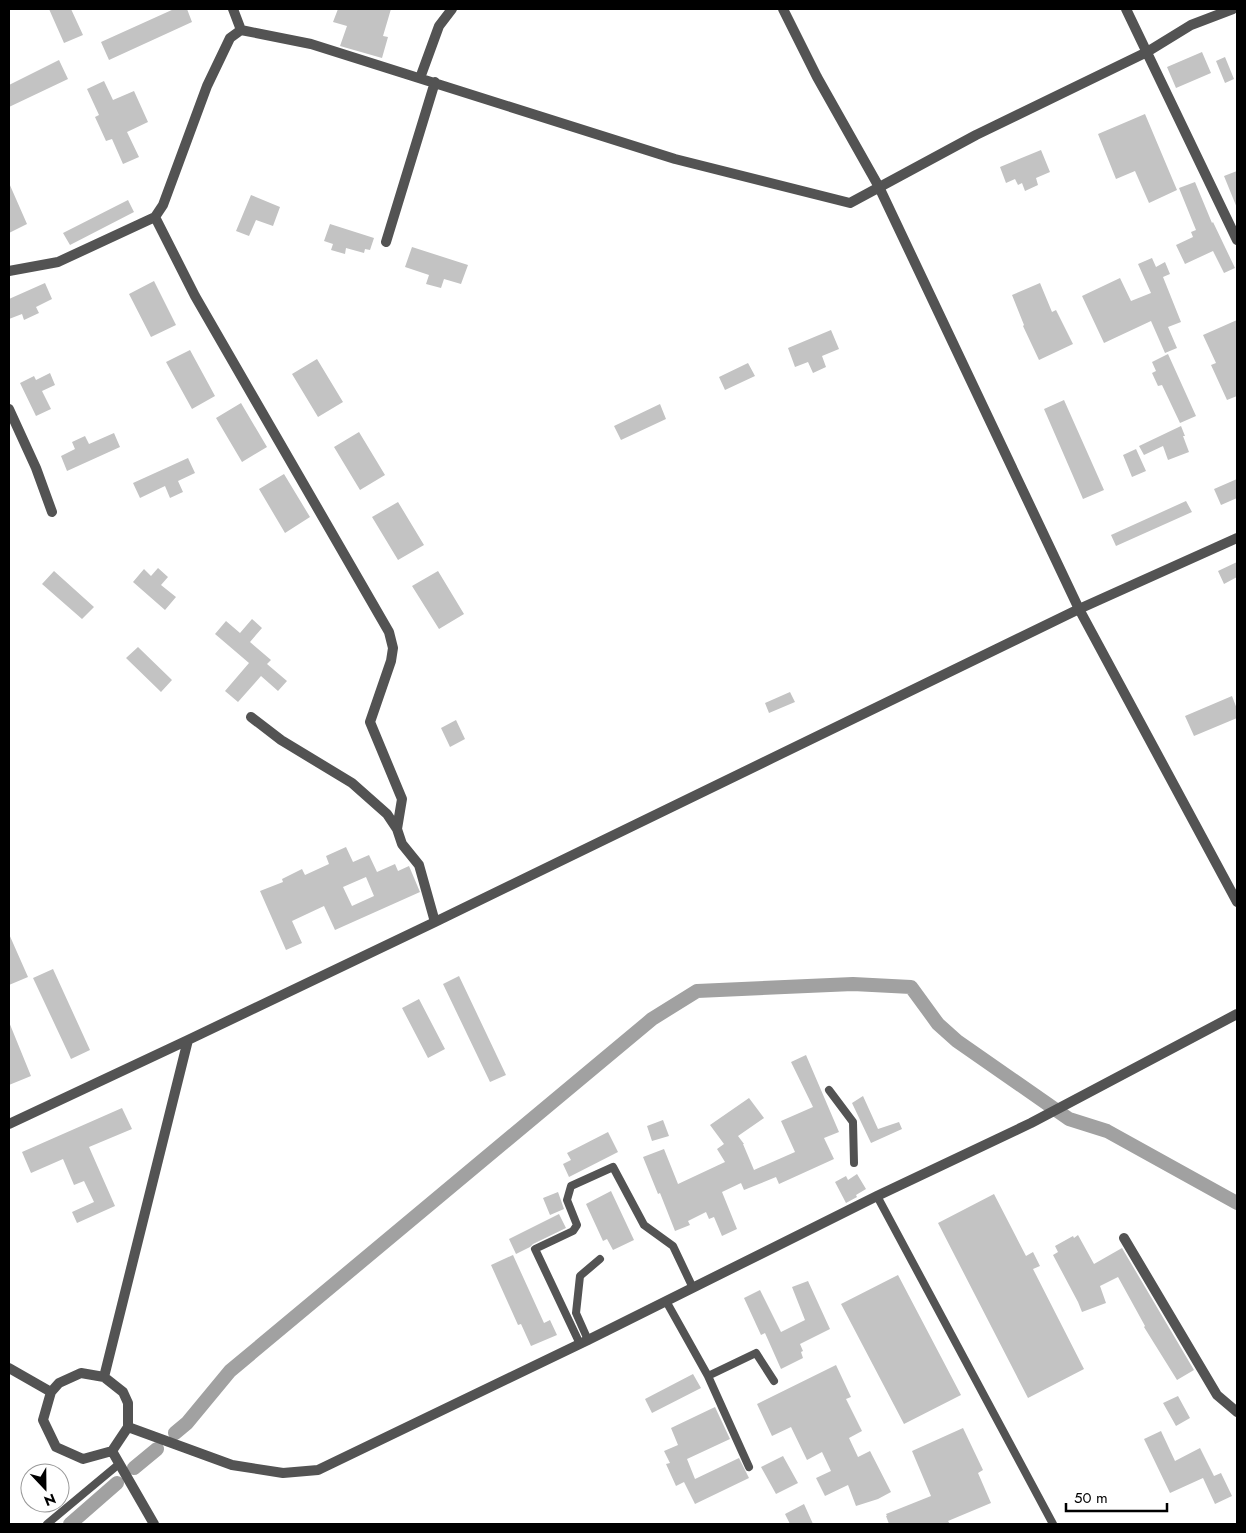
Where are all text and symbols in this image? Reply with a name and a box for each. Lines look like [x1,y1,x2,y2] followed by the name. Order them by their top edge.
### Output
[20,1463,70,1513] north arrow
[1066,1480,1167,1512] scale bar
[1074,1487,1108,1509] text: 50 m
[41,1489,59,1511] text: N

